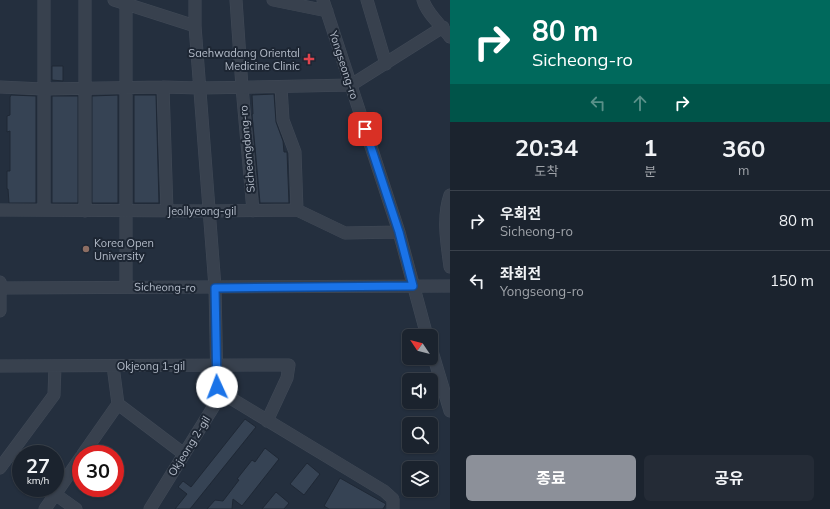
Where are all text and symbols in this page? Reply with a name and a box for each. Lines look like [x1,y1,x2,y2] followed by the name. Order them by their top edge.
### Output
[532,13,598,48] text: 80 m
[466,16,518,68] icon: right
[326,28,362,101] street label: Yongseong-ro
[188,46,301,73] place label: Saehwadang Oriental Medicine Clinic
[532,48,633,71] text: Sicheong-ro
[303,53,315,65] marker: Saehwadang Oriental Medicine Clinic
[587,92,609,114] icon: left
[629,92,651,114] icon: ahead
[671,92,693,114] icon: right
[236,105,258,193] street label: Sicheongdong-ro
[348,112,382,146] pin
[354,118,376,140] icon: arrive
[515,132,578,162] text: 20:34
[643,132,657,162] text: 1
[722,133,765,163] text: 360
[738,162,749,178] text: m
[535,163,558,179] text: 도착
[644,163,656,179] text: 분
[168,204,236,218] street label: Jeollyeong-gil
[500,204,541,223] text: 우회전
[466,210,488,232] icon: right
[779,211,814,230] text: 80 m
[500,223,573,239] text: Sicheong-ro
[94,236,154,263] place label: Korea Open University
[81,244,91,254] marker: Korea Open University
[500,264,541,283] text: 좌회전
[466,270,488,292] icon: left
[770,271,814,290] text: 150 m
[134,279,196,295] street label: Sicheong-ro
[500,283,584,299] text: Yongseong-ro
[402,329,438,365] north arrow
[402,329,438,497] map controls
[117,359,185,373] street label: Okjeong 1-gil
[196,366,238,408] position arrow
[402,373,438,409] button: sound
[165,413,213,479] street label: Okjeong 2-gil
[402,417,438,453] button: search
[72,445,124,497] speed limit sign: 30
[26,453,50,478] text: 27
[466,455,636,501] button: 종료
[644,455,814,501] button: 공유
[402,461,438,497] button: layers
[27,474,49,487] text: km/h

